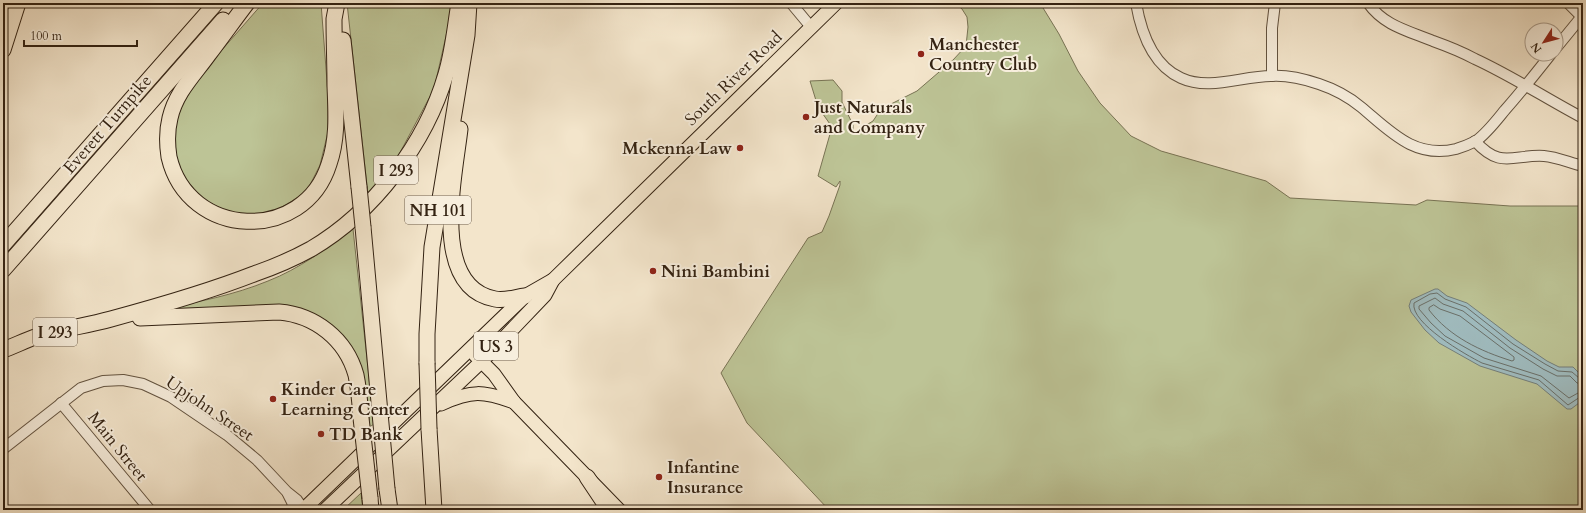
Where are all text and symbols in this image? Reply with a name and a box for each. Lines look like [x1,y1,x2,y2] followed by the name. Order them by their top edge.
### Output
[24,22,137,48] scale bar
[1524,22,1564,62] north arrow
[680,26,787,131] street label: South River Road
[30,28,63,44] text: 100 m
[929,33,1037,76] place label: Manchester Country Club
[1527,39,1545,56] text: N
[916,49,926,59] marker: Manchester Country Club
[58,70,157,179] street label: Everett Turnpike
[811,96,925,139] place label: Just Naturals and Company
[801,112,811,122] marker: Just Naturals and Company
[622,137,733,160] place label: Mckenna Law
[735,143,745,153] marker: Mckenna Law
[374,156,418,184] road number: I 293
[405,196,471,224] road number: NH 101
[661,260,770,283] place label: Nini Bambini
[648,266,658,276] marker: Nini Bambini
[33,318,77,346] road number: I 293
[474,332,518,360] road number: US 3
[161,371,259,447] street label: Upjohn Street
[281,378,409,421] place label: Kinder Care Learning Center
[268,394,278,404] marker: Kinder Care Learning Center
[82,407,153,486] street label: Main Street
[329,423,403,446] place label: TD Bank
[316,429,326,439] marker: TD Bank
[667,456,744,499] place label: Infantine Insurance
[654,472,664,482] marker: Infantine Insurance

